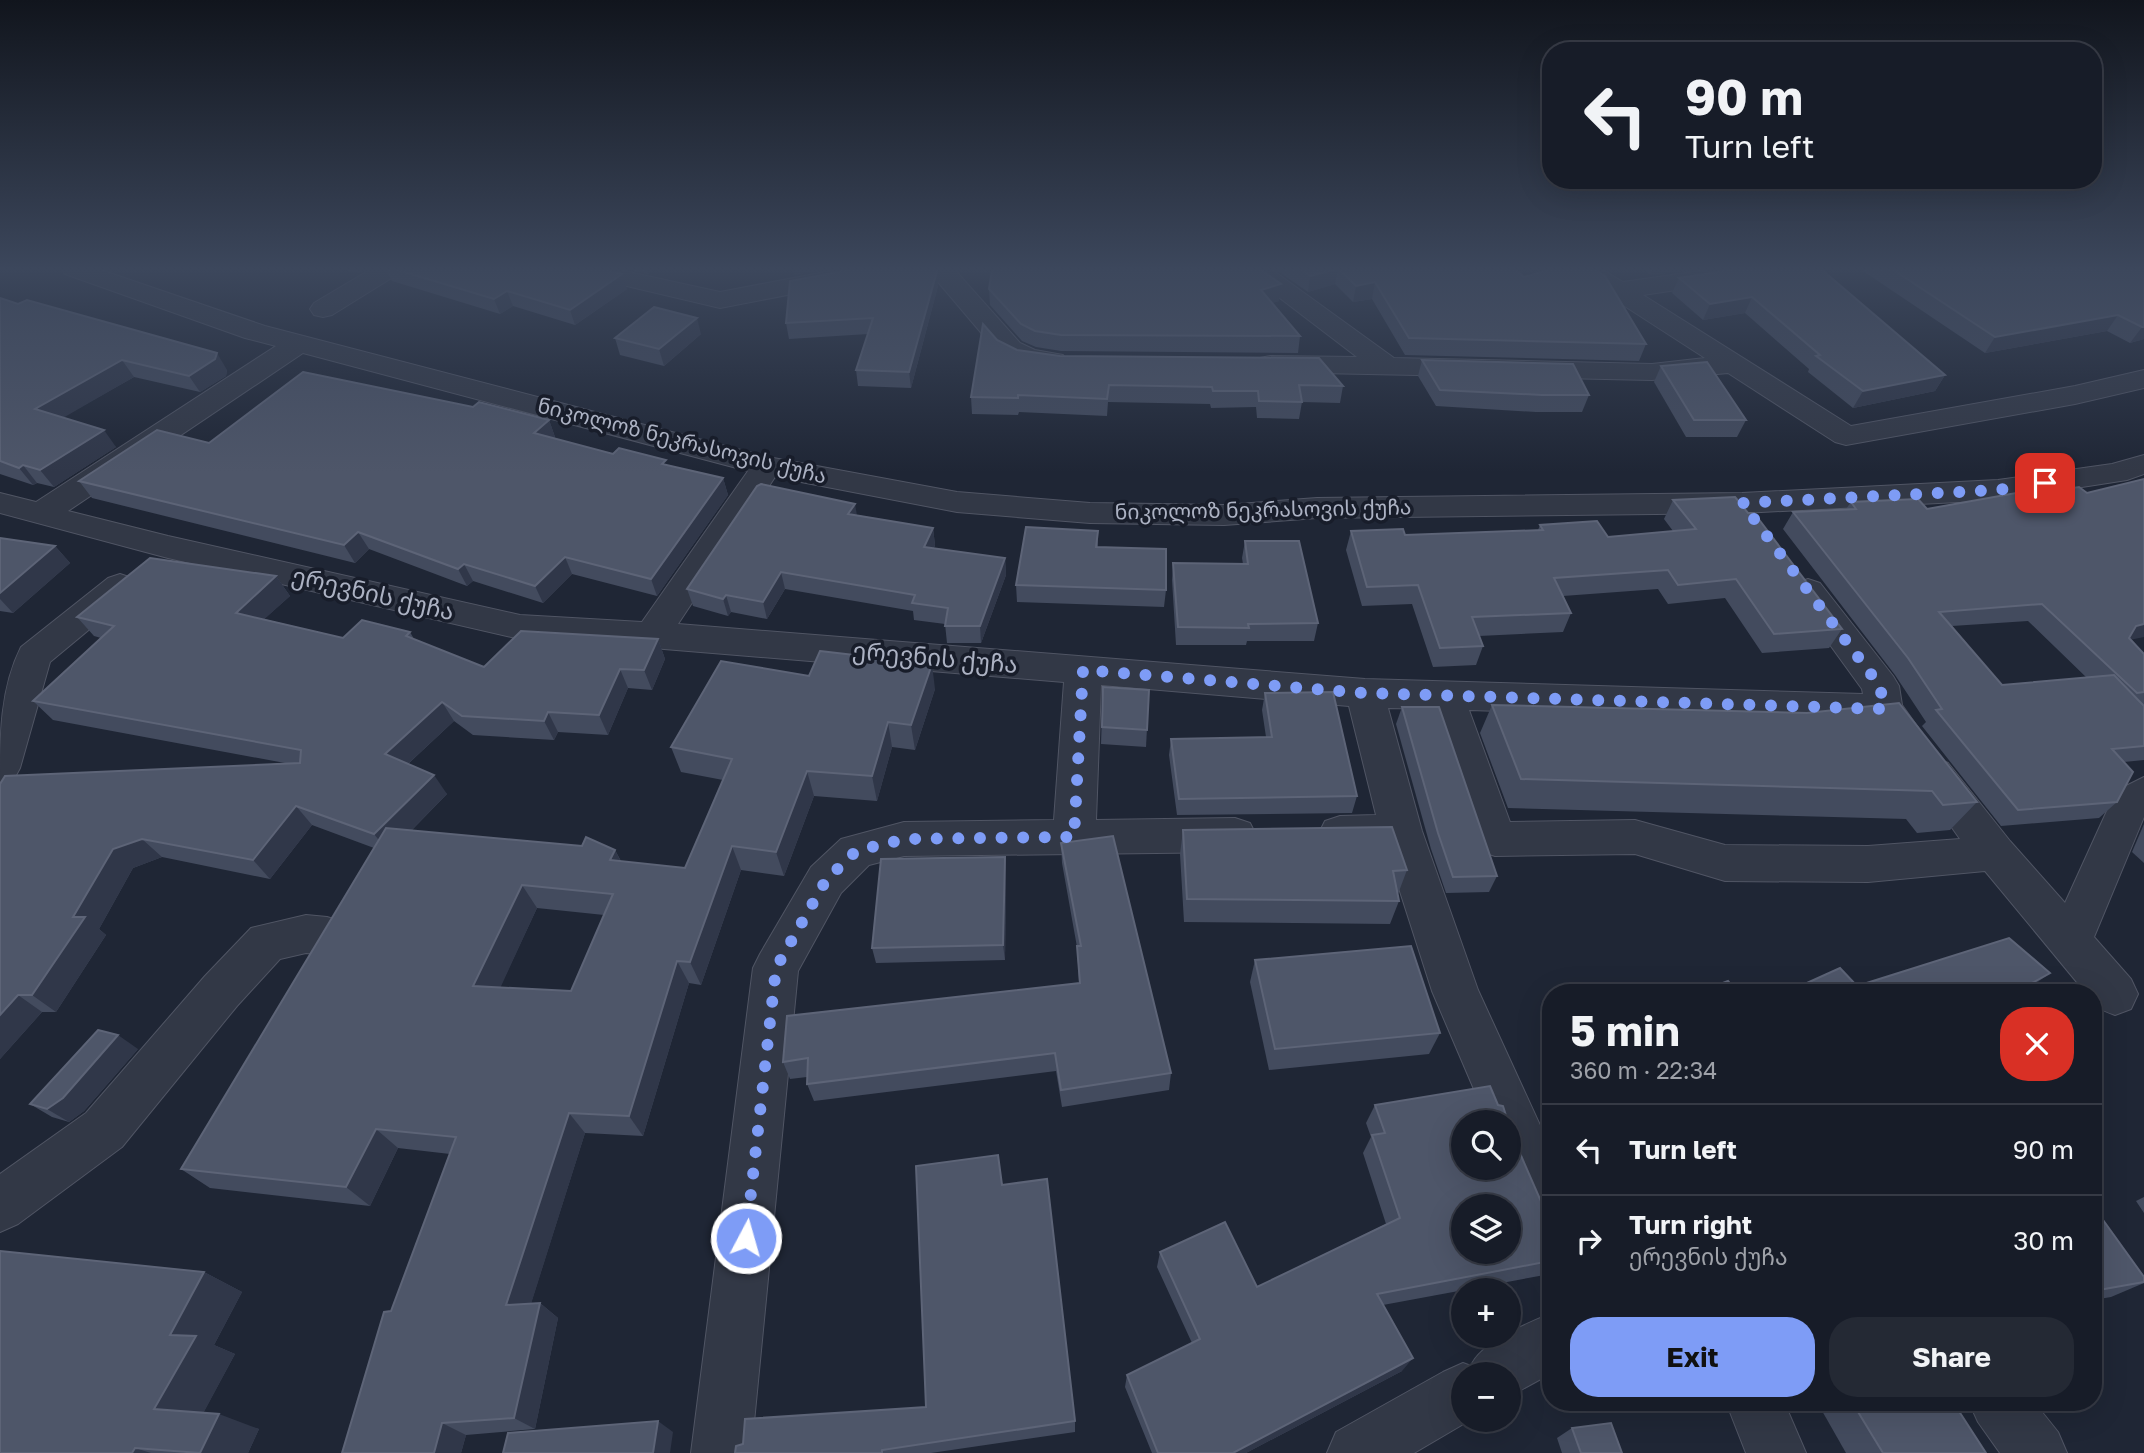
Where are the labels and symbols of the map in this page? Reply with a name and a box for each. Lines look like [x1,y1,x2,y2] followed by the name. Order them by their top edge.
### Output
[535,392,829,490] street label: ნიკოლოზ ნეკრასოვის ქუჩა
[2015,453,2075,513] pin
[1114,493,1412,526] street label: ნიკოლოზ ნეკრასოვის ქუჩა
[289,560,457,626] street label: ერევნის ქუჩა
[851,635,1019,679] street label: ერევნის ქუჩა
[709,1201,783,1275] position arrow

